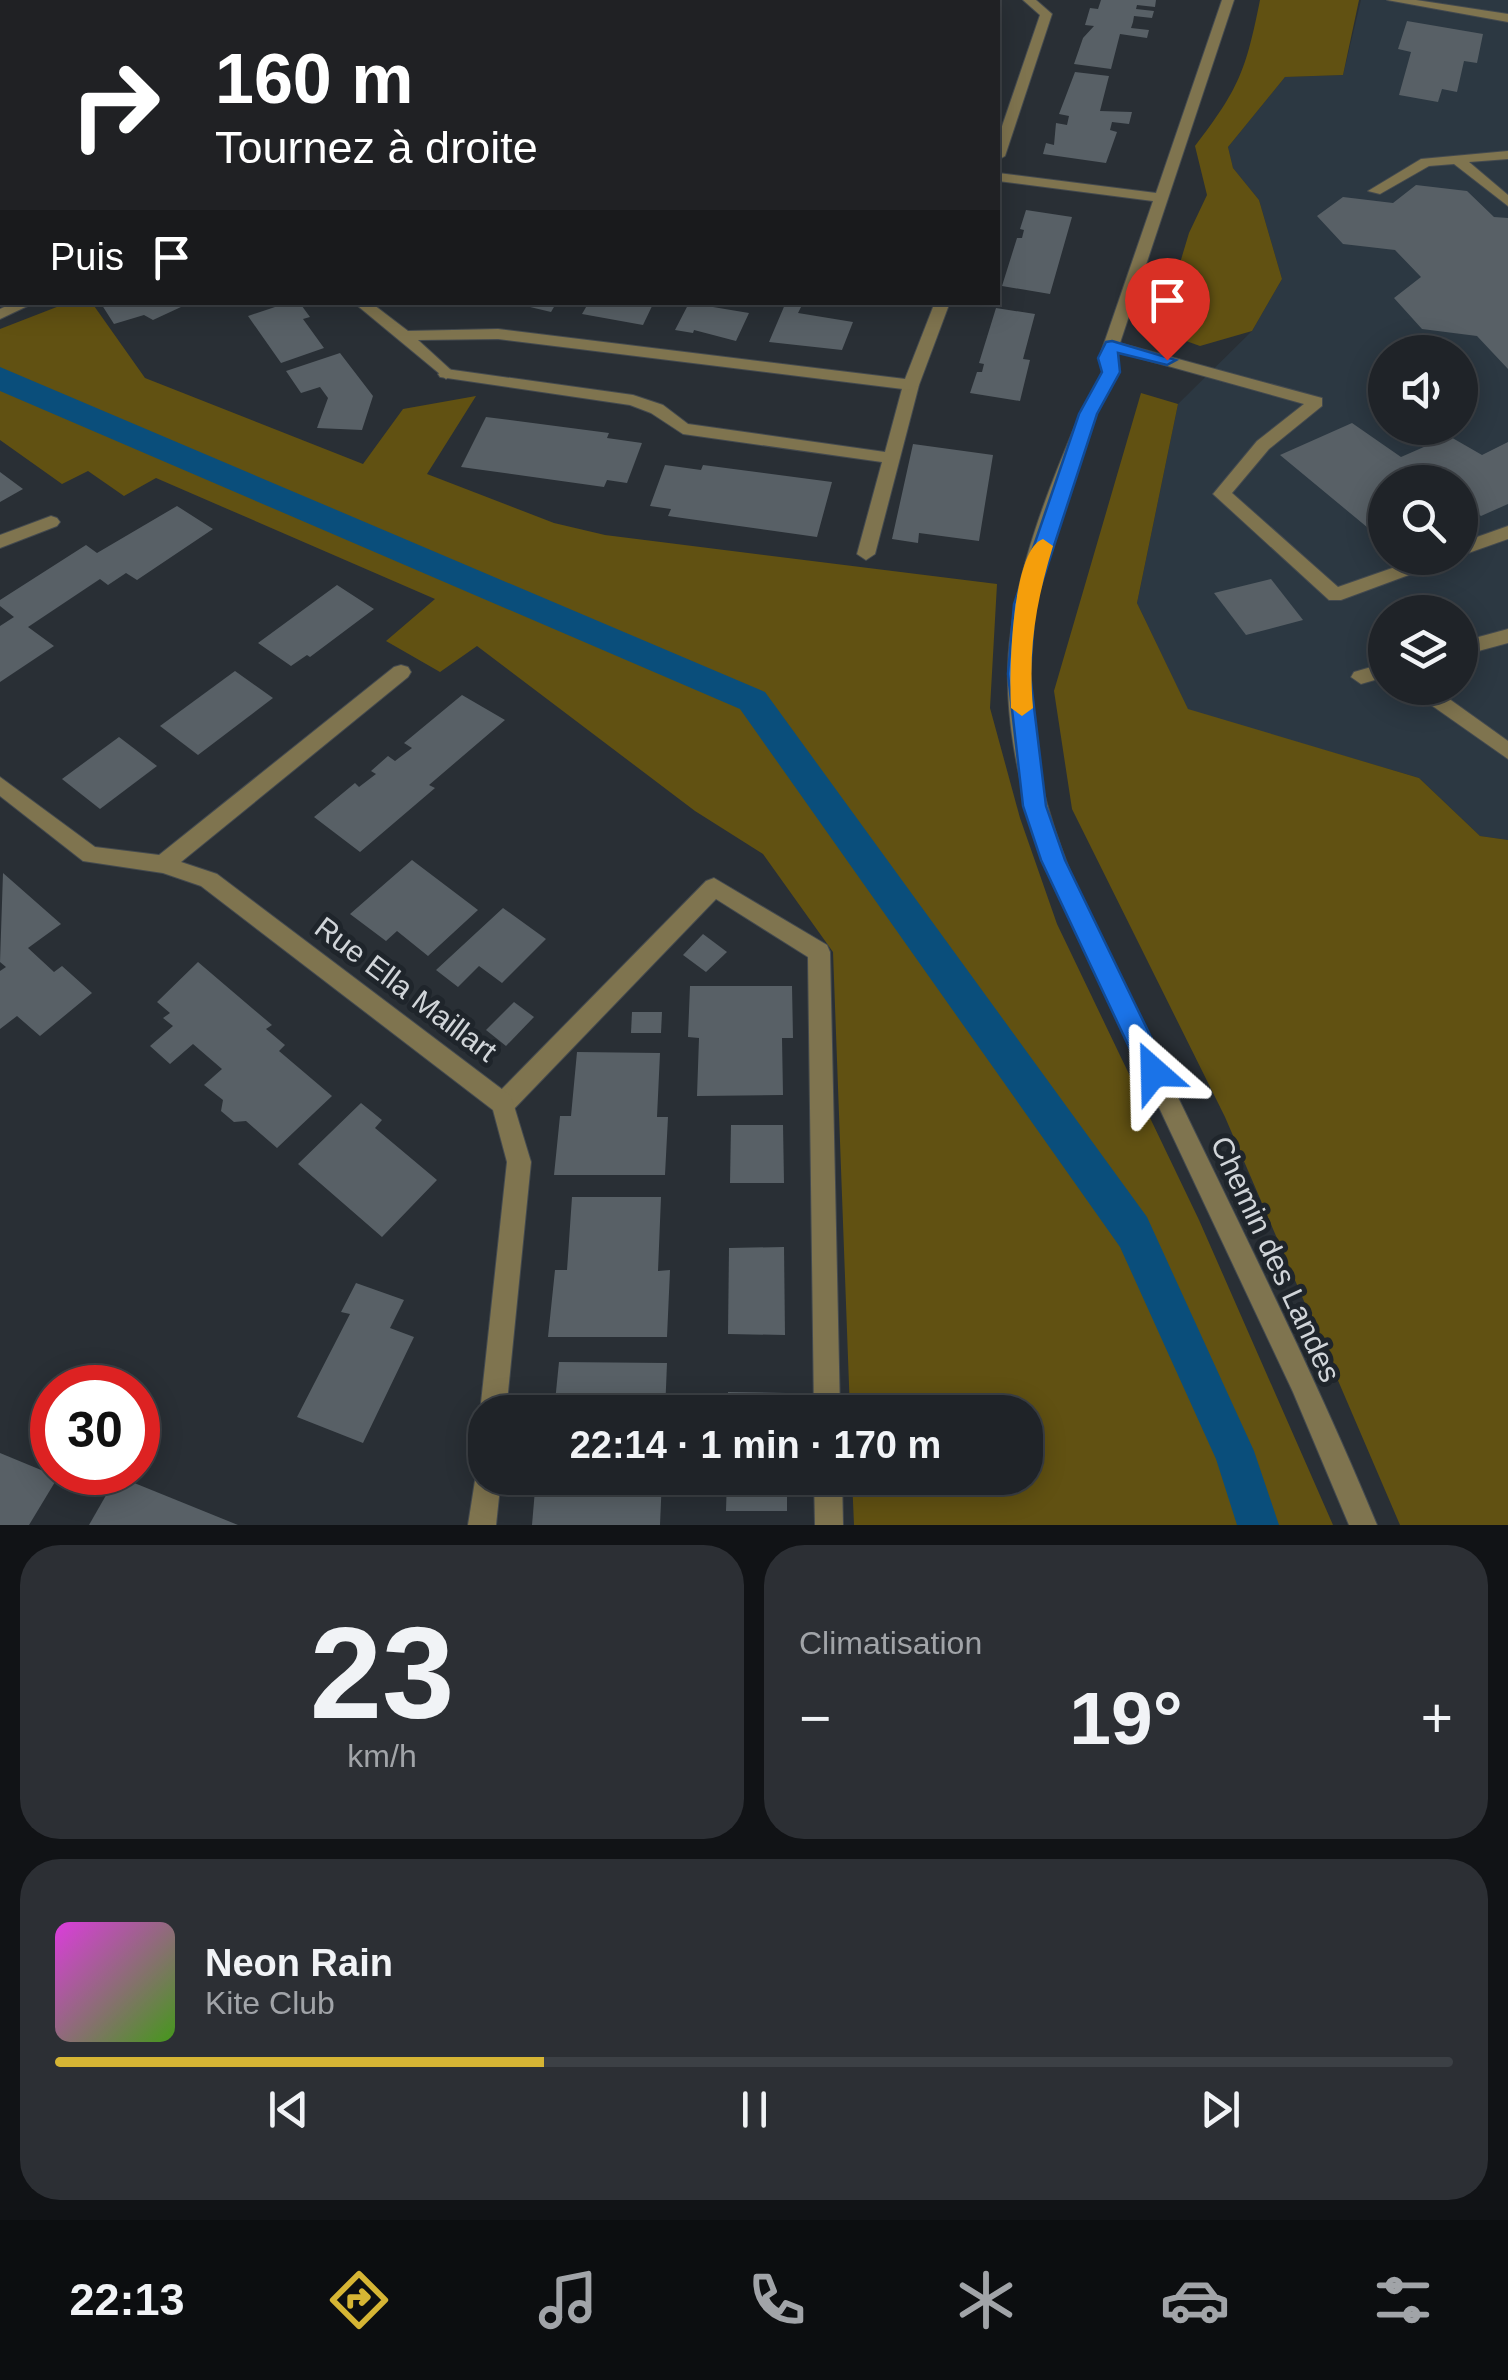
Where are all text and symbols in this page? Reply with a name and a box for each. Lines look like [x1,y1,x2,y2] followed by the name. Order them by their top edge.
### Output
[50,40,180,170] icon: right
[215,40,413,118] text: 160 m
[215,122,538,173] text: Tournez à droite
[144,230,199,285] icon: arrive
[50,236,124,278] text: Puis
[1125,258,1210,361] pin
[1140,273,1195,328] icon: arrive
[1368,335,1478,705] map controls
[1368,335,1478,445] button: sound
[1368,465,1478,575] button: search
[1368,595,1478,705] button: layers
[309,910,504,1068] street label: Rue Ella Maillart
[1102,1020,1206,1124] position arrow
[1205,1131,1347,1387] street label: Chemin des Landes
[30,1365,160,1495] speed limit sign: 30
[570,1424,941,1466] text: 22:14 · 1 min · 170 m
[310,1600,454,1746] text: 23
[799,1625,982,1661] text: Climatisation
[1069,1676,1183,1760] text: 19°
[799,1687,831,1749] text: −
[1421,1687,1453,1749] text: +
[347,1738,417,1774] text: km/h
[205,1942,393,1984] text: Neon Rain
[205,1985,335,2021] text: Kite Club
[261,2082,316,2137] icon: previous
[727,2082,782,2137] icon: pause
[1193,2082,1248,2137] icon: next
[324,2265,394,2335] icon: directions
[533,2265,603,2335] icon: music
[742,2265,812,2335] icon: phone
[951,2265,1021,2335] icon: climate
[1160,2265,1230,2335] icon: car
[1368,2265,1438,2335] icon: filters
[69,2274,185,2325] text: 22:13

